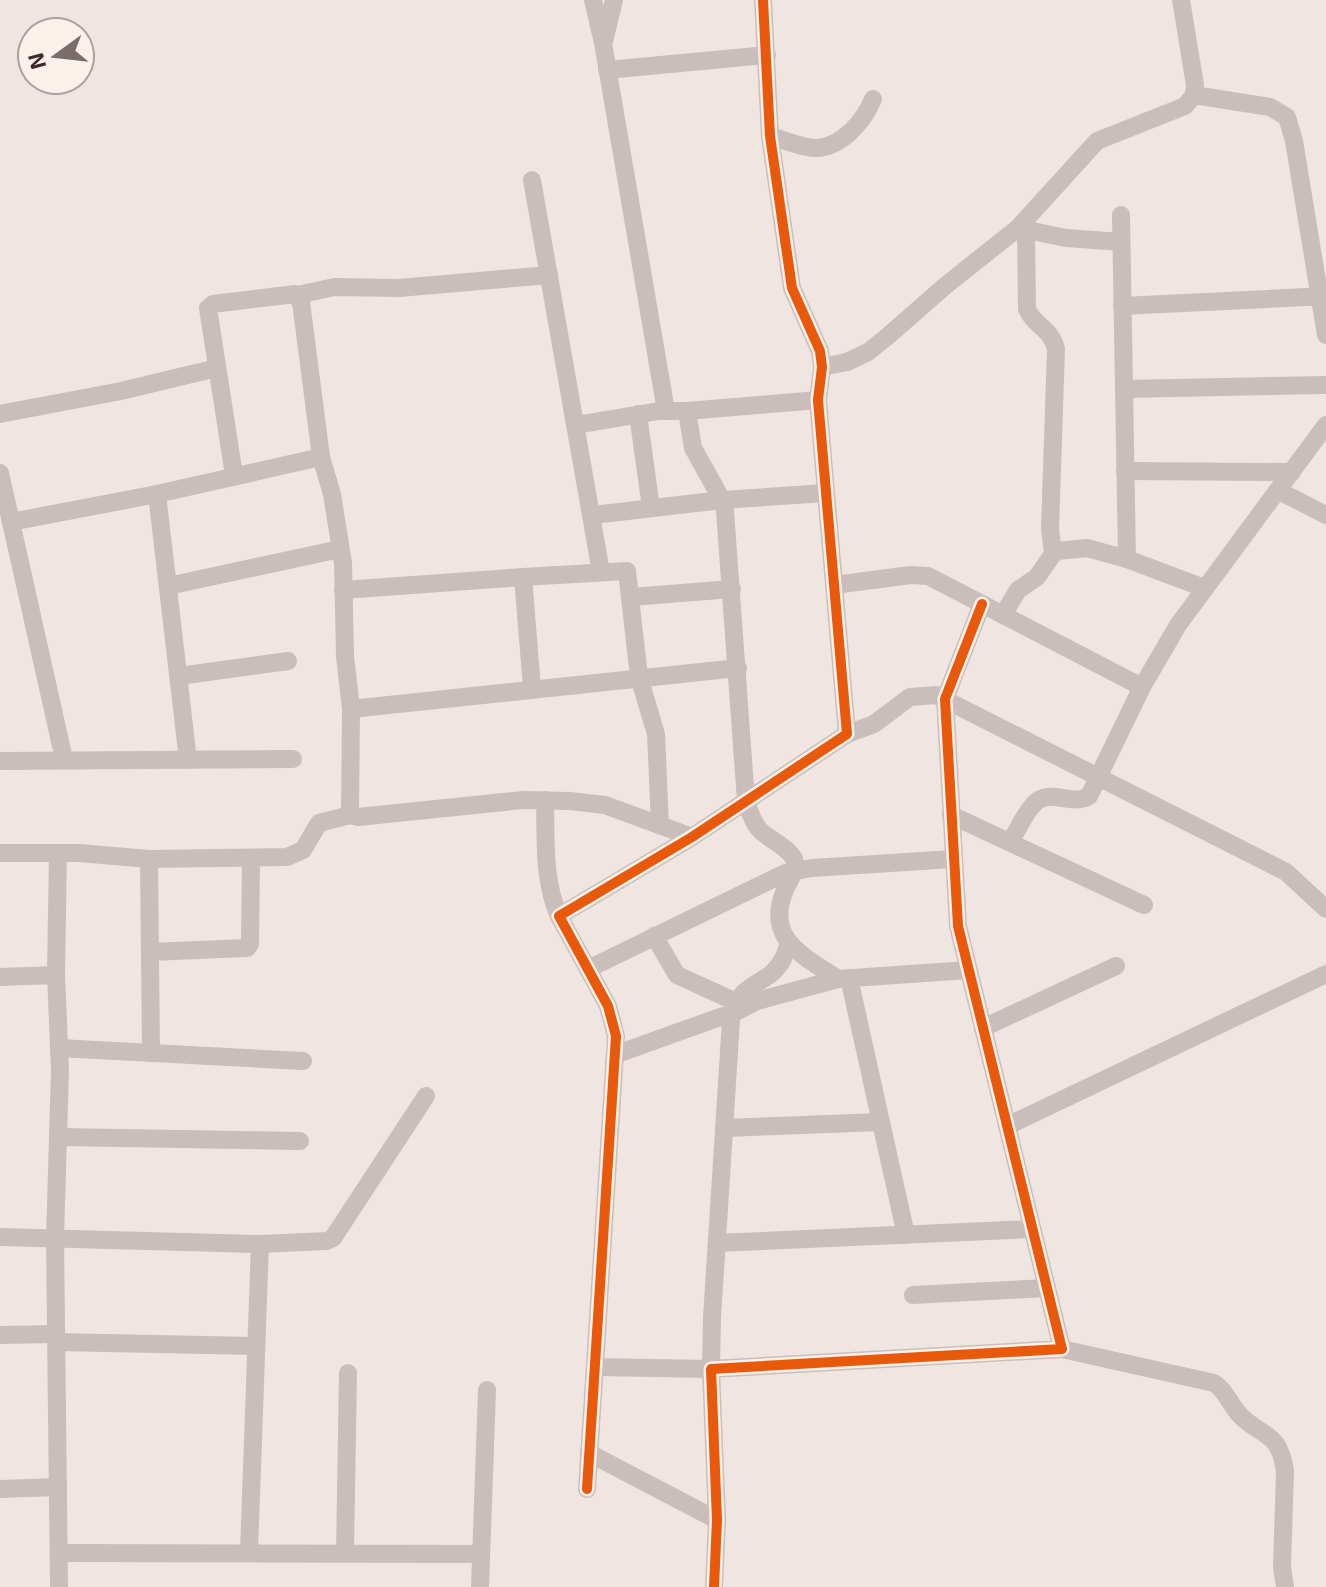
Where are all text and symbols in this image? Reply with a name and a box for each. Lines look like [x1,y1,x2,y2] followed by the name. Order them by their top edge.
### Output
[16,16,96,96] north arrow
[21,50,50,72] text: N

